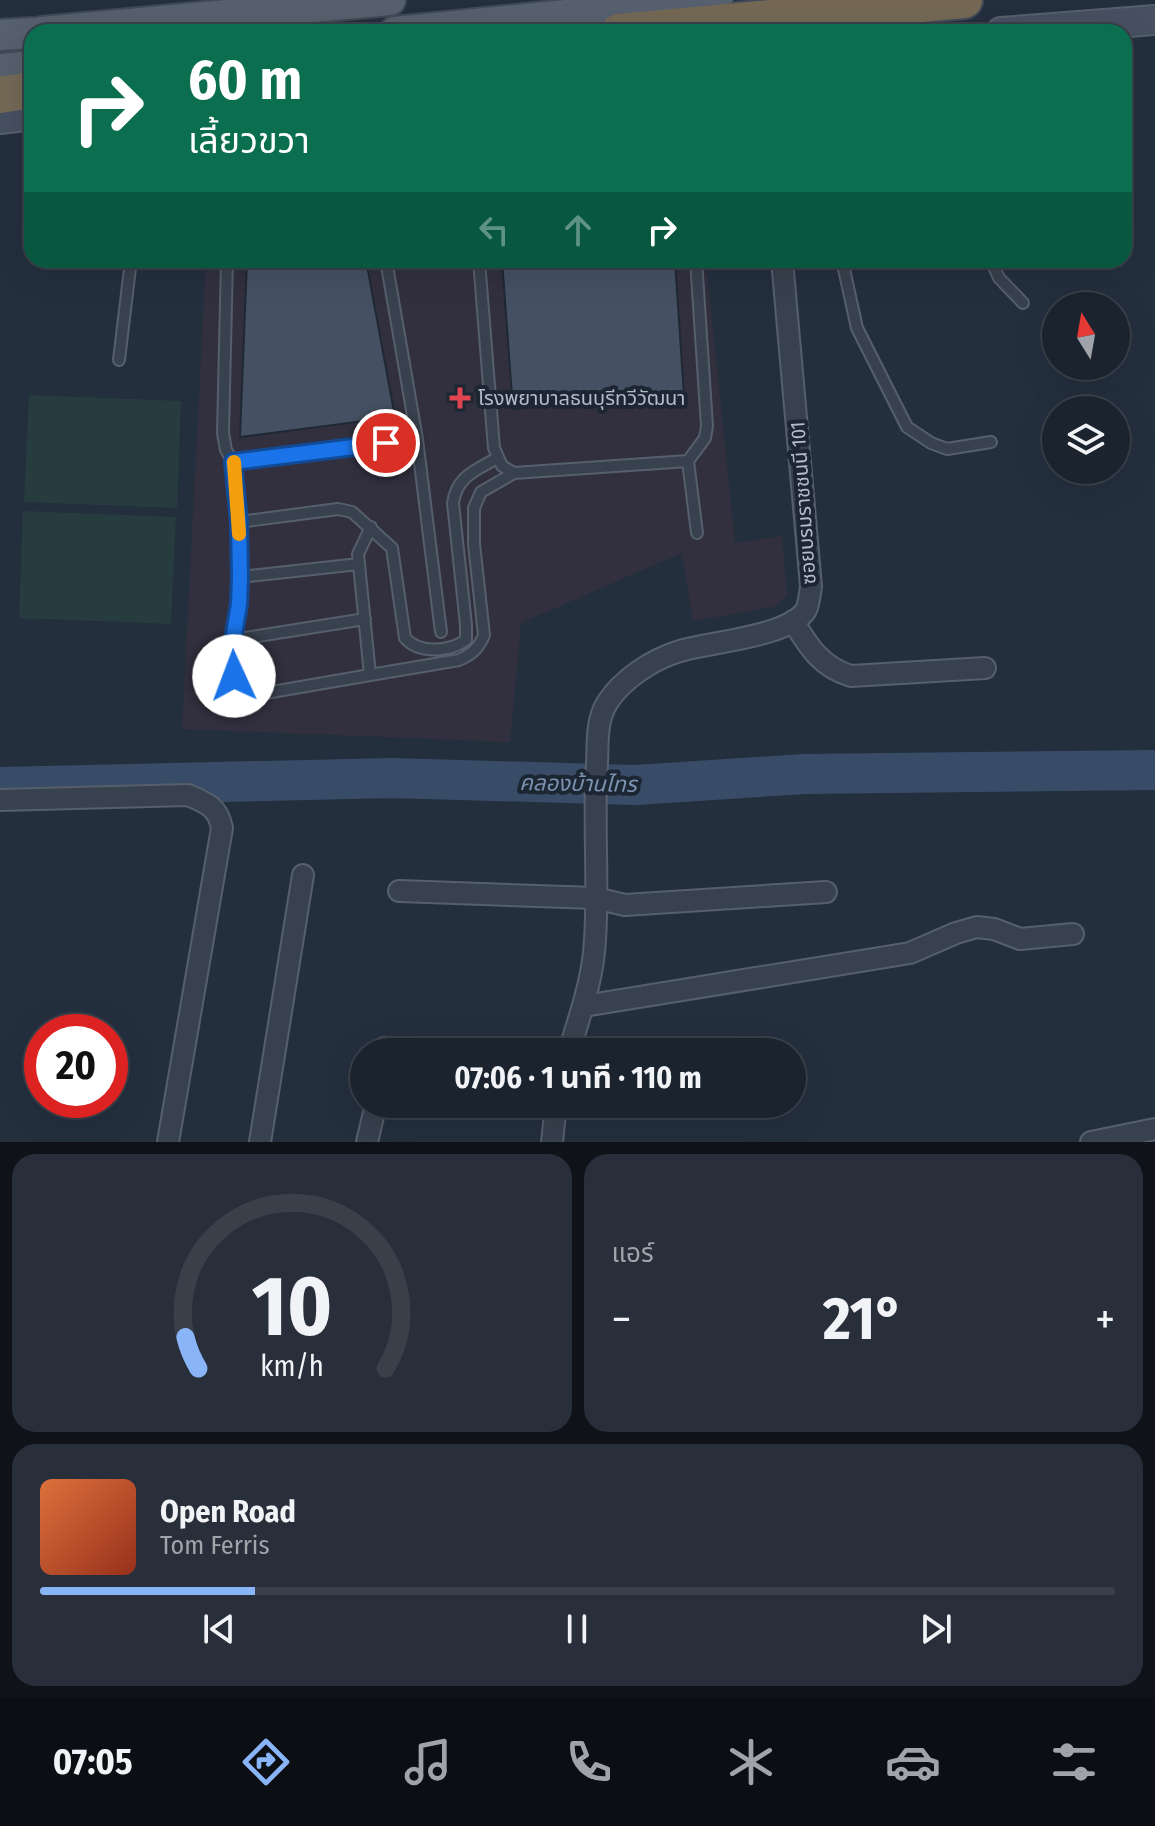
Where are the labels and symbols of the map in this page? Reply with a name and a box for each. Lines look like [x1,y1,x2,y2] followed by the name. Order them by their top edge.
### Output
[1042,292,1130,380] north arrow
[478,386,685,410] place label: โรงพยาบาลธนบุรีทวีวัฒนา
[449,387,471,409] marker: โรงพยาบาลธนบุรีทวีวัฒนา
[352,409,420,477] pin
[785,421,821,585] street label: ซอยบรมราชชนนี 101
[192,634,276,718] position arrow
[519,769,639,798] water label: คลองบ้านไทร
[24,1014,128,1118] speed limit sign: 20

